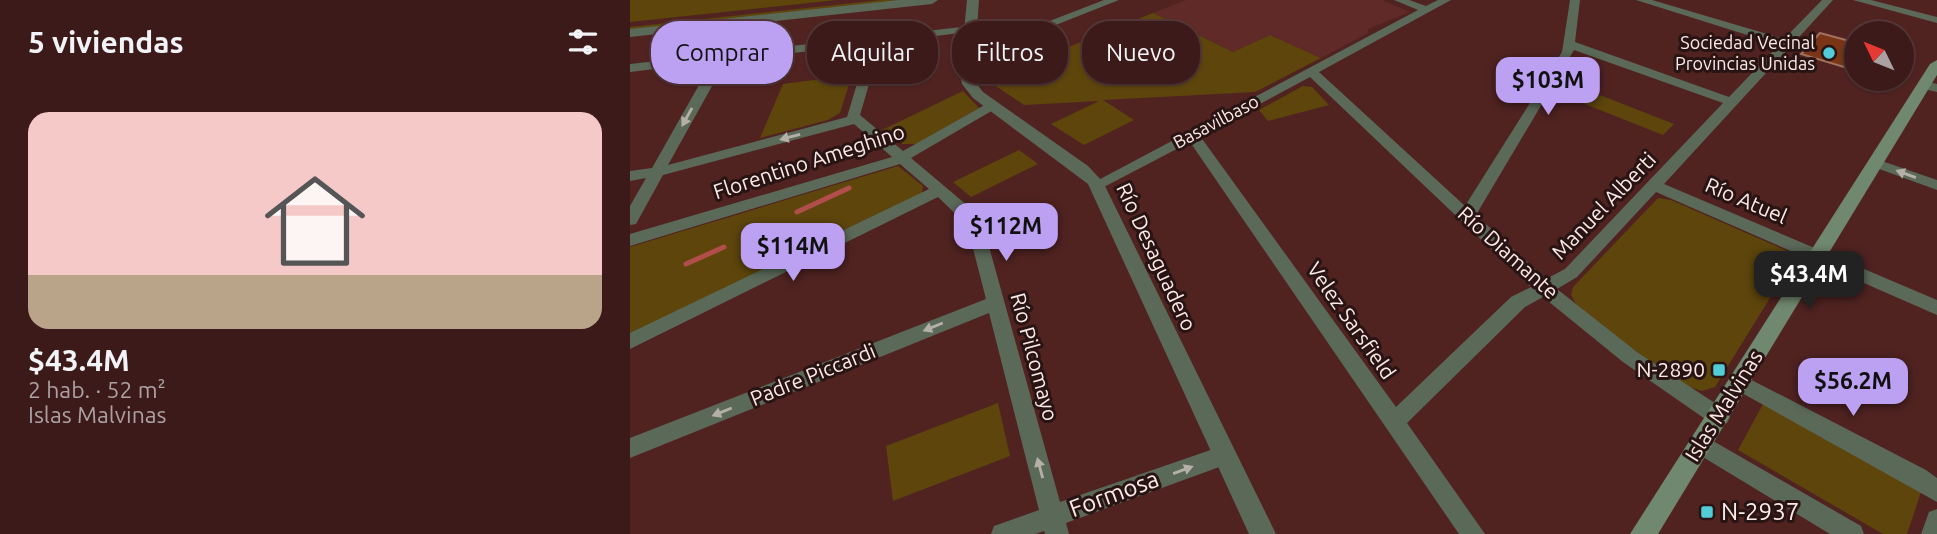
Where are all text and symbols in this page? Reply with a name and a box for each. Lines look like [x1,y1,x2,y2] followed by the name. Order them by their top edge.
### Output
[651,21,793,84] chip: Comprar
[807,21,938,84] chip: Alquilar
[952,21,1068,84] chip: Filtros
[1082,21,1200,84] chip: Nuevo
[1844,21,1914,91] north arrow
[1844,21,1914,91] map controls
[564,23,602,61] icon: filters
[28,25,184,59] text: 5 viviendas
[1675,32,1815,73] place label: Sociedad Vecinal Provincias Unidas
[1821,45,1837,61] marker: Sociedad Vecinal Provincias Unidas
[1499,58,1597,117] pin: $103M
[1512,67,1584,92] text: $103M
[1169,90,1262,152] street label: Basavilbaso
[681,107,693,127] one-way arrow
[710,119,907,203] street label: Florentino Ameghino
[779,132,801,143] one-way arrow
[1546,147,1660,264] street label: Manuel Alberti
[252,158,378,284] icon: home
[1896,168,1917,179] one-way arrow
[1702,172,1791,228] street label: Río Atuel
[1112,179,1202,334] street label: Río Desaguadero
[1454,201,1564,304] street label: Río Diamante
[957,204,1055,263] pin: $112M
[970,213,1042,238] text: $112M
[744,224,842,283] pin: $114M
[757,233,829,258] text: $114M
[1752,252,1866,311] pin: $43.4M
[1303,257,1401,383] street label: Velez Sarsfield
[1770,261,1848,286] text: $43.4M
[1006,290,1064,423] street label: Río Pilcomayo
[923,322,944,333] one-way arrow
[746,338,879,410] street label: Padre Piccardi
[28,343,130,377] text: $43.4M
[1679,345,1767,465] street label: Islas Malvinas
[1637,357,1705,381] place label: N-2890
[1796,358,1910,418] pin: $56.2M
[1711,362,1727,378] marker: N-2890
[1814,368,1892,393] text: $56.2M
[28,377,166,402] text: 2 hab. · 52 m²
[28,402,167,427] text: Islas Malvinas
[711,406,732,417] one-way arrow
[1034,457,1045,479] one-way arrow
[1172,464,1193,475] one-way arrow
[1065,465,1162,522] street label: Formosa
[1721,498,1799,525] place label: N-2937
[1699,504,1715,520] marker: N-2937

